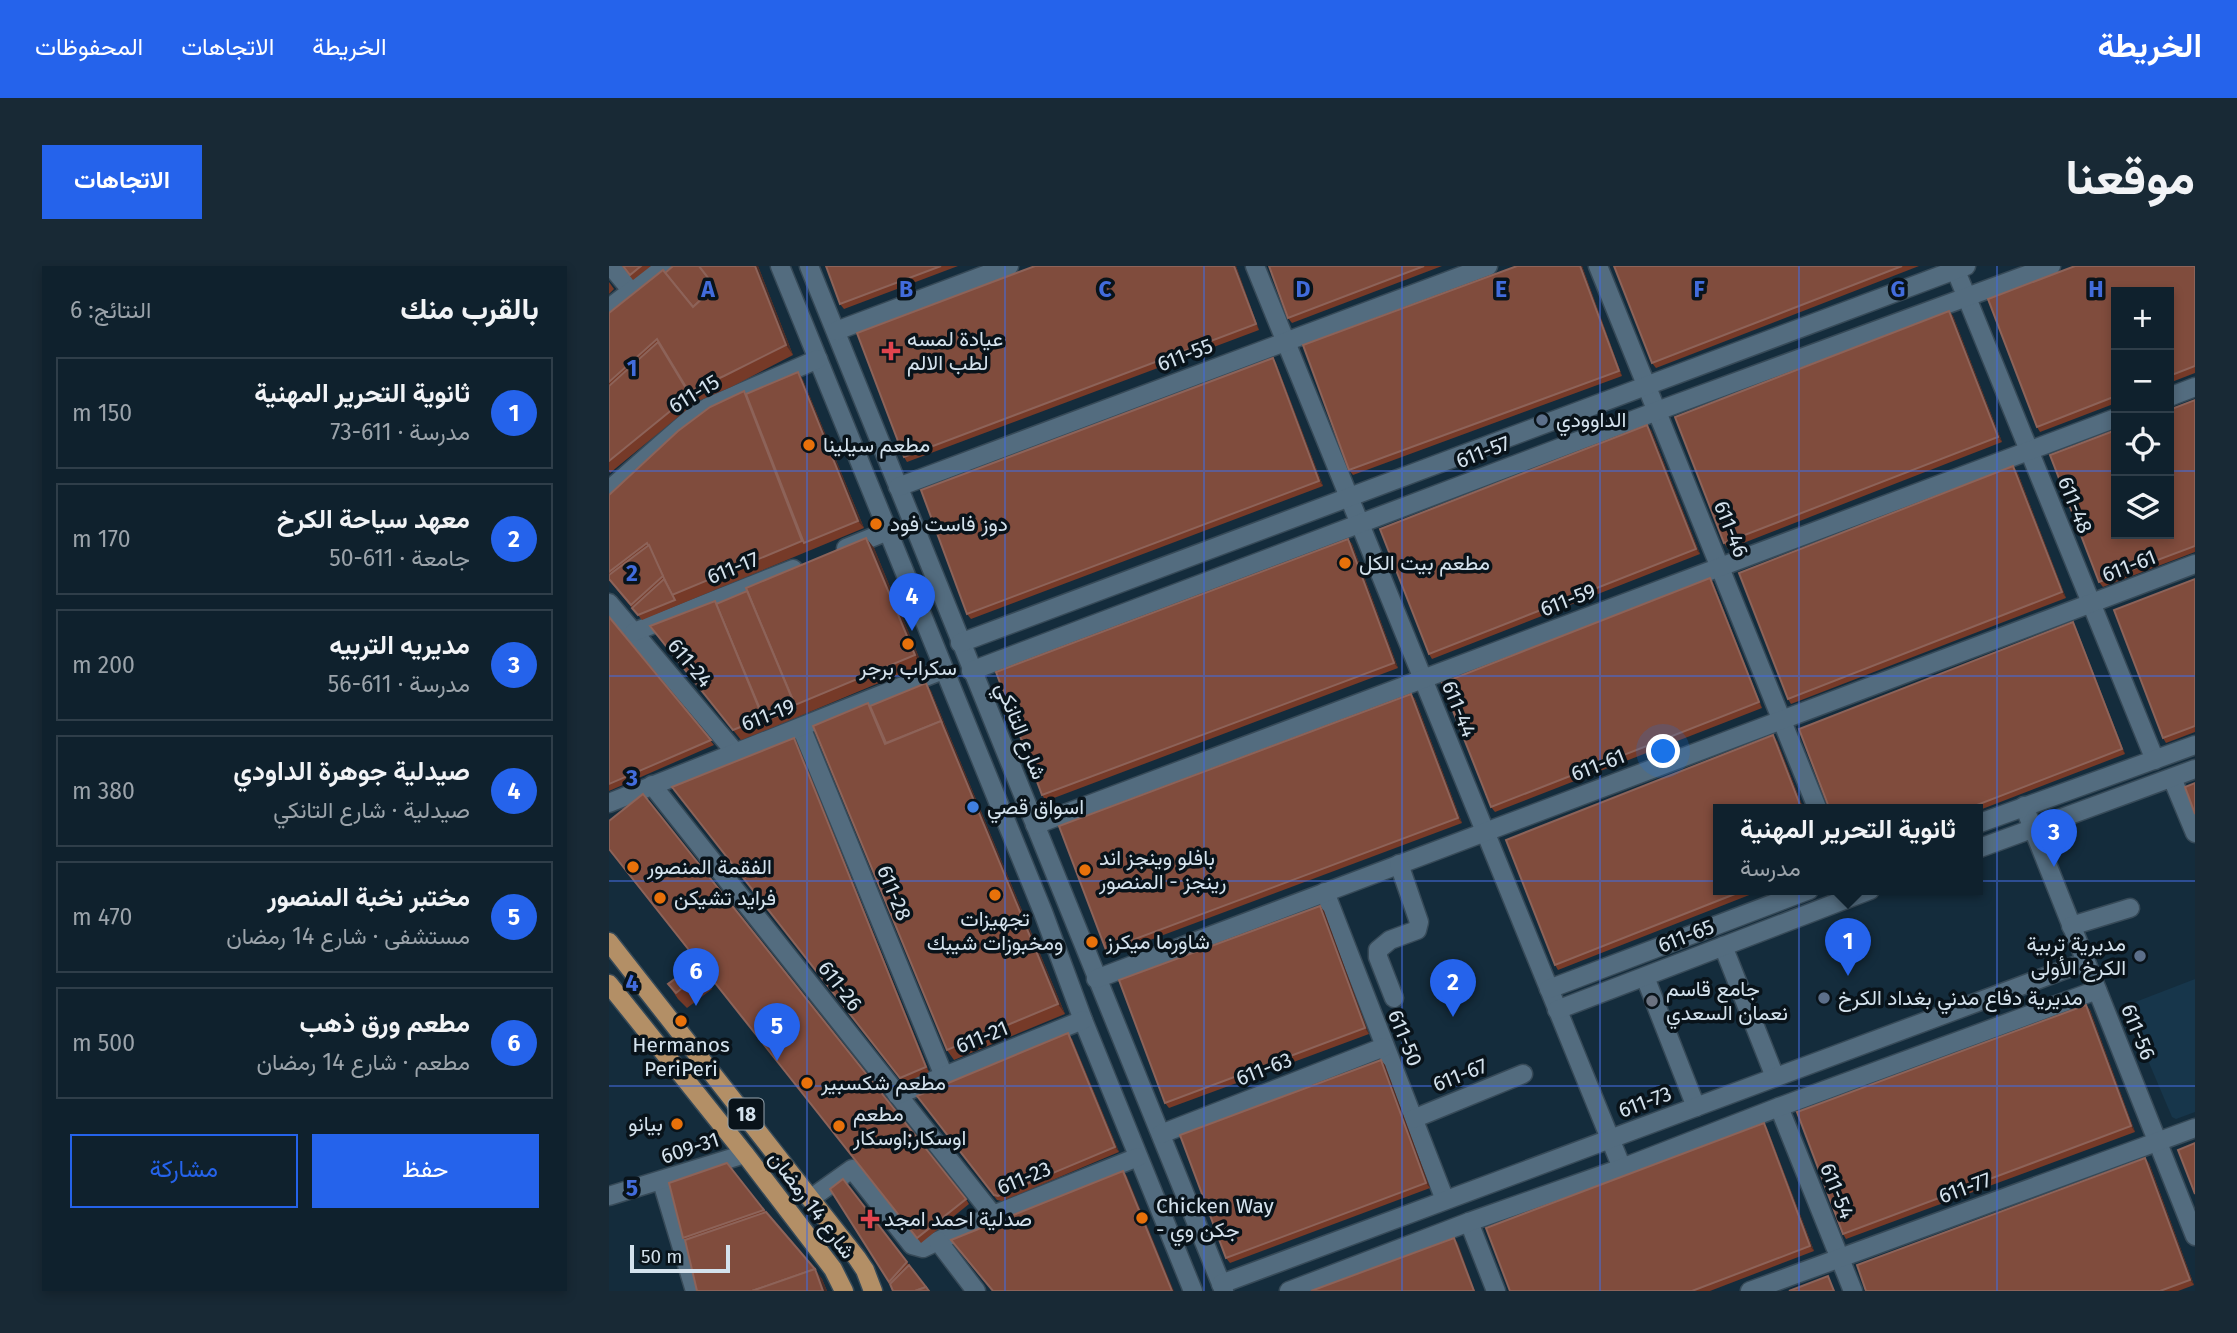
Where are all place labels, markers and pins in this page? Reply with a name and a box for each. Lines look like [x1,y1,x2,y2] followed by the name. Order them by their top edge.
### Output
[907,326,1003,377] place label: عيادة لمسه لطب الالم
[881,341,901,361] marker: عيادة لمسه لطب الالم
[1556,407,1627,437] place label: الداوودي
[1534,412,1550,428] marker: الداوودي
[823,432,930,459] place label: مطعم سيلينا
[801,437,817,453] marker: مطعم سيلينا
[890,511,1008,537] place label: دوز فاست فود
[868,516,884,532] marker: دوز فاست فود
[1359,550,1490,577] place label: مطعم بيت الكل
[1337,555,1353,571] marker: مطعم بيت الكل
[889,573,935,631] pin: 4
[900,636,916,652] marker: سكراب برجر
[858,655,957,681] place label: سكراب برجر
[987,794,1084,824] place label: اسواق قصي
[965,799,981,815] marker: اسواق قصي
[2031,809,2077,867] pin: 3
[1098,845,1226,895] place label: بافلو وينجز اند رينجز - المنصور
[646,854,772,880] place label: الفقمة المنصور
[625,859,641,875] marker: الفقمة المنصور
[1077,862,1093,878] marker: بافلو وينجز اند رينجز - المنصور
[674,885,776,911] place label: فرايد تشيكن
[987,887,1003,903] marker: تجهيزات ومخبوزات شيبك
[652,890,668,906] marker: فرايد تشيكن
[927,906,1063,956] place label: تجهيزات ومخبوزات شيبك
[1825,918,1871,976] pin: 1
[1105,929,1210,955] place label: شاورما ميكرز
[2027,931,2126,982] place label: مديرية تربية الكرخ الأولى
[1084,934,1100,950] marker: شاورما ميكرز
[673,948,719,1006] pin: 6
[2132,948,2148,964] marker: مديرية تربية الكرخ الأولى
[1430,959,1476,1017] pin: 2
[1666,976,1788,1030] place label: جامع قاسم نعمان السعدي
[1838,985,2083,1015] place label: مديرية دفاع مدني بغداد الكرخ
[1816,990,1832,1006] marker: مديرية دفاع مدني بغداد الكرخ
[1644,993,1660,1009] marker: جامع قاسم نعمان السعدي
[754,1003,800,1061] pin: 5
[673,1013,689,1029] marker: Hermanos PeriPeri
[632,1032,730,1082] place label: Hermanos PeriPeri
[820,1070,946,1097] place label: مطعم شكسبير
[799,1075,815,1091] marker: مطعم شكسبير
[852,1101,966,1151] place label: مطعم اوسكار;اوسكار
[628,1111,663,1137] place label: بيانو
[669,1116,685,1132] marker: بيانو
[831,1118,847,1134] marker: مطعم اوسكار;اوسكار
[1156,1193,1275,1247] place label: Chicken Way - جكن وي
[884,1206,1032,1232] place label: صدلية احمد امجد
[1134,1210,1150,1226] marker: Chicken Way - جكن وي
[862,1211,878,1227] marker: صدلية احمد امجد

